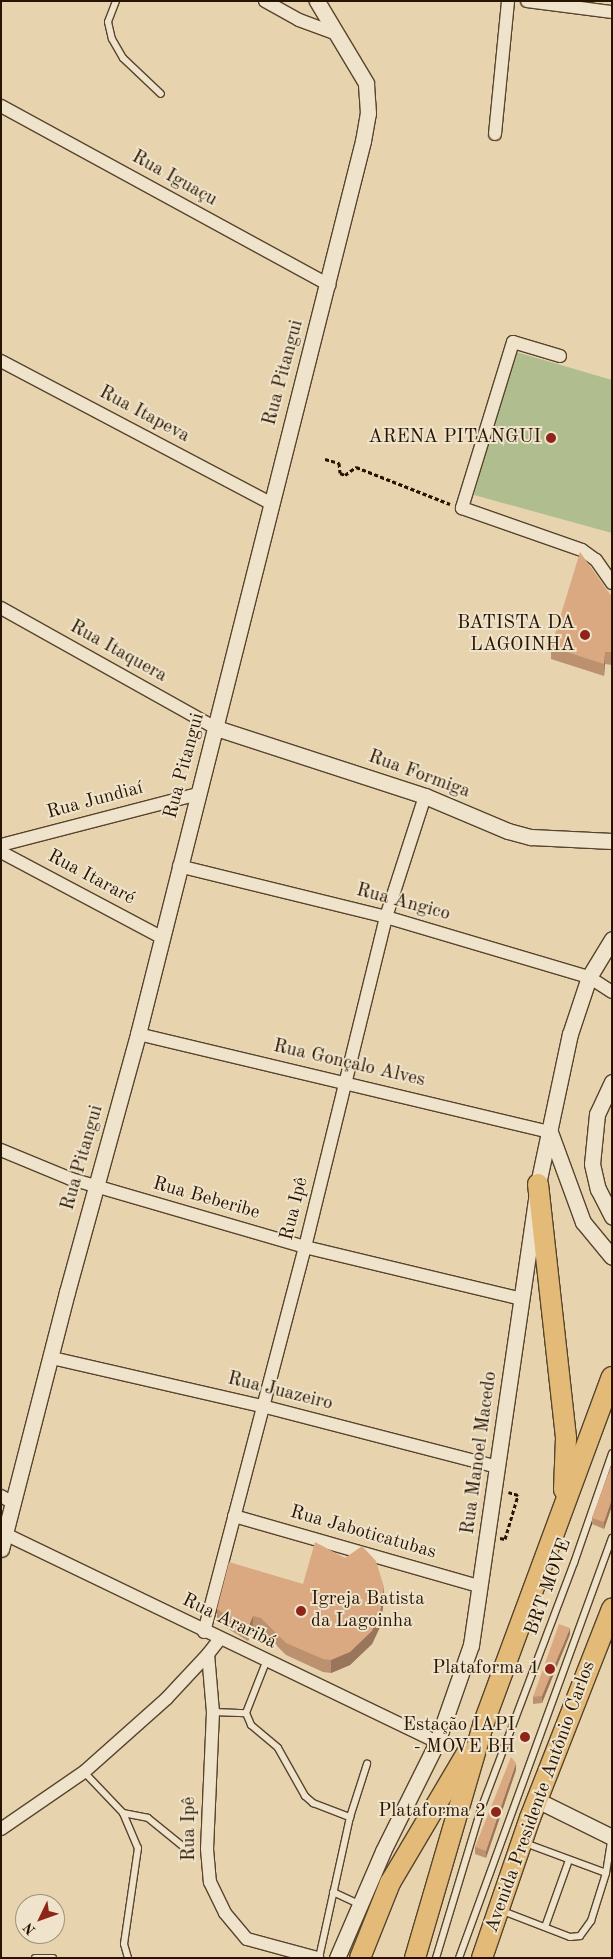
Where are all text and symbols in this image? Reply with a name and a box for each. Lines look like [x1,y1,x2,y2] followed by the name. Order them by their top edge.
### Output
[127,146,221,212] street label: Rua Iguaçu
[259,318,309,428] street label: Rua Pitangui
[95,382,193,448] street label: Rua Itapeva
[368,427,541,449] place label: ARENA PITANGUI
[545,432,557,444] marker: ARENA PITANGUI
[457,613,575,657] place label: BATISTA DA LAGOINHA
[65,616,171,688] street label: Rua Itaquera
[579,629,591,641] marker: BATISTA DA LAGOINHA
[160,711,210,821] street label: Rua Pitangui
[365,746,473,804] street label: Rua Formiga
[44,777,146,825] street label: Rua Jundiaí
[43,845,139,911] street label: Rua Itararé
[354,880,452,926] street label: Rua Angico
[271,1035,427,1093] street label: Rua Gonçalo Alves
[57,1103,109,1213] street label: Rua Pitangui
[150,1173,262,1225] street label: Rua Beberibe
[276,1175,314,1243] street label: Rua Ipê
[225,1368,335,1416] street label: Rua Juazeiro
[457,1370,503,1536] street label: Rua Manoel Macedo
[287,1501,439,1565] street label: Rua Jaboticatubas
[521,1536,577,1638] street label: BRT MOVE
[178,1589,280,1655] street label: Rua Araribá
[311,1589,425,1633] place label: Igreja Batista da Lagoinha
[295,1605,307,1617] marker: Igreja Batista da Lagoinha
[432,1658,540,1680] place label: Plataforma 1
[481,1658,601,1936] street label: Avenida Presidente Antônio Carlos
[544,1663,556,1675] marker: Plataforma 1
[403,1715,515,1759] place label: Estação IAPI - MOVE BH
[519,1731,531,1743] marker: Estação IAPI - MOVE BH
[179,1797,201,1861] street label: Rua Ipê
[378,1801,486,1823] place label: Plataforma 2
[490,1806,502,1818] marker: Plataforma 2
[15,1894,65,1944] north arrow
[21,1920,38,1937] text: N

